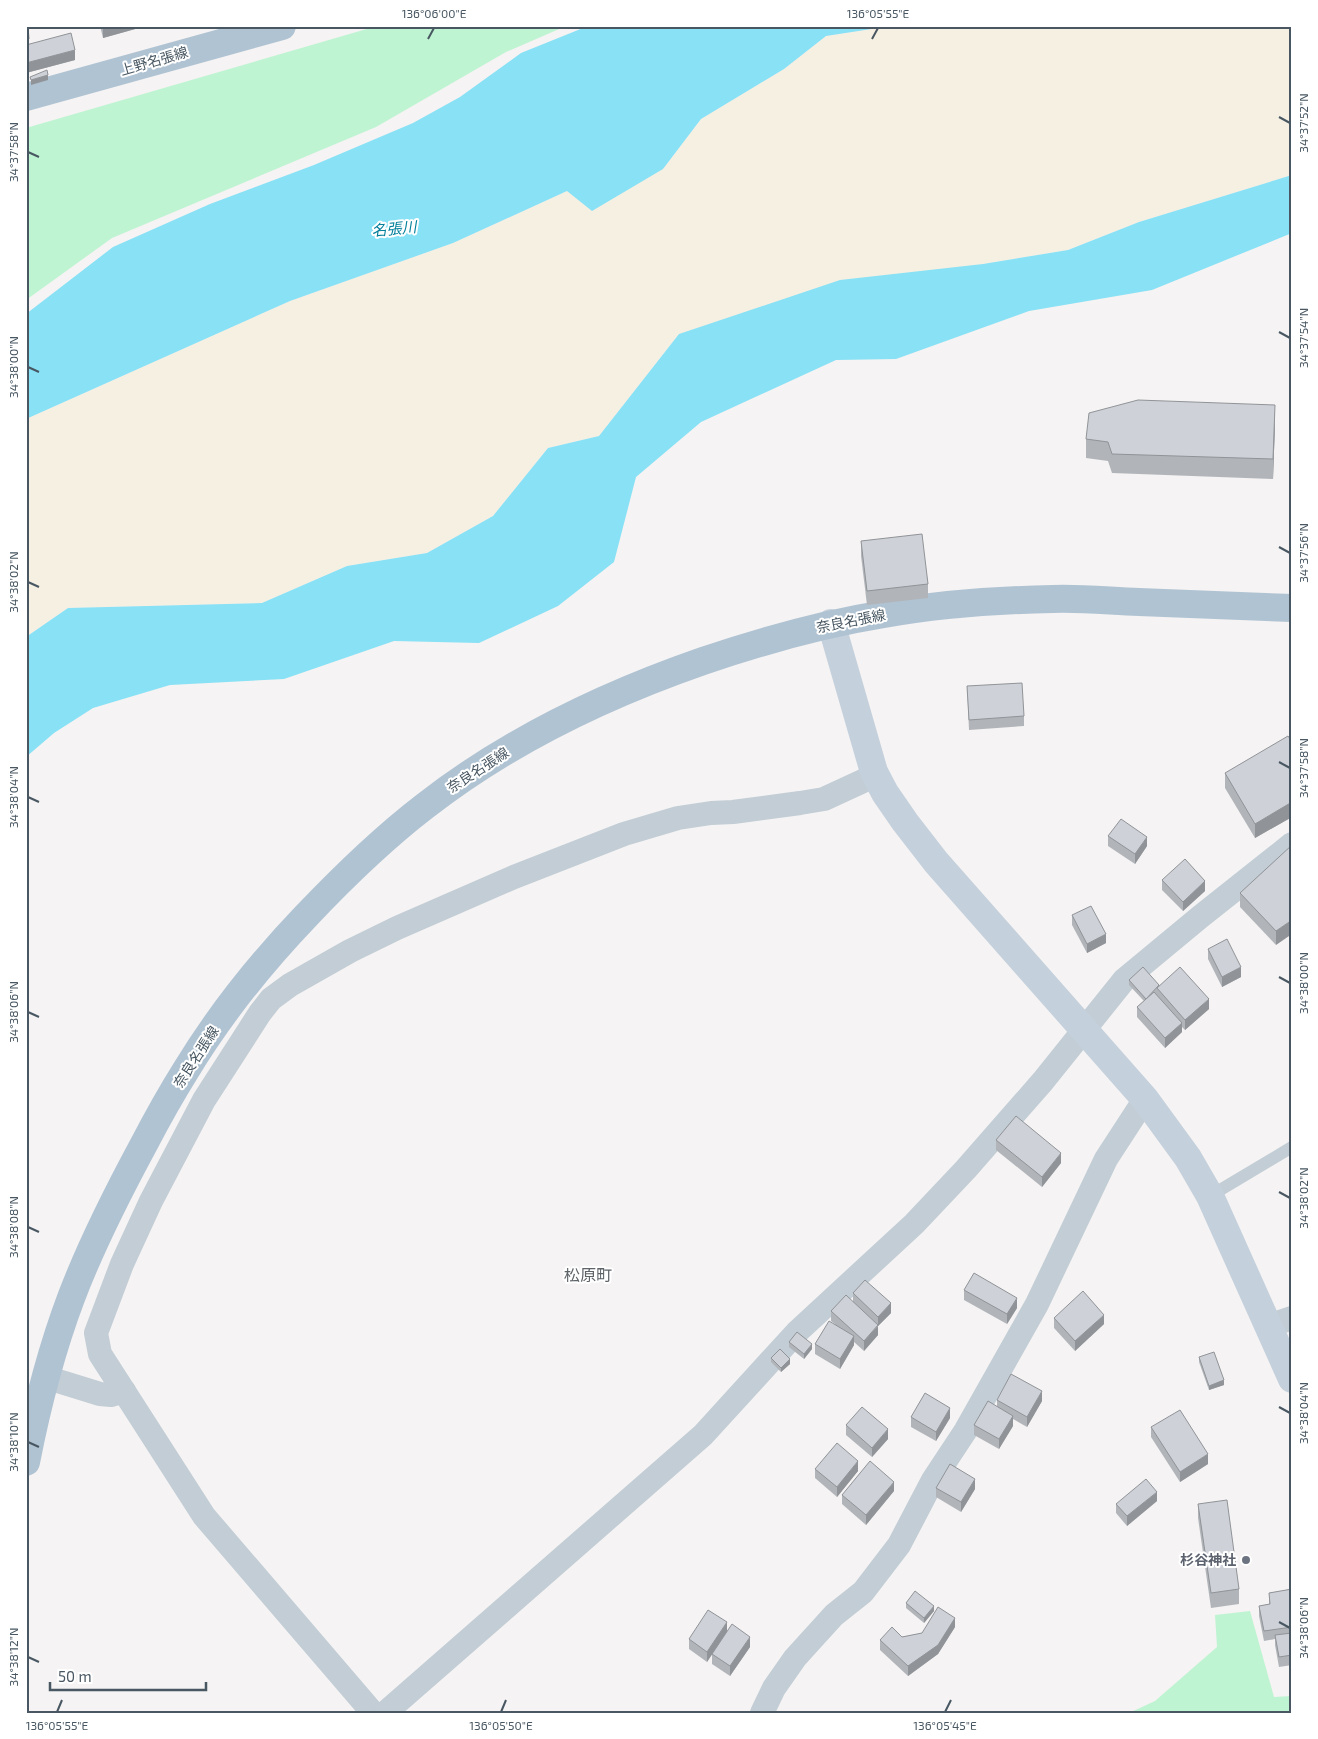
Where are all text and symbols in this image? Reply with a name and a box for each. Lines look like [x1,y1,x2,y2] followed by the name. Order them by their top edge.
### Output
[402,6,467,20] text: 136°06'00"E
[847,6,910,20] text: 136°05'55"E
[118,43,190,78] street label: 上野名張線
[1296,93,1310,153] text: 34°37'52"N
[6,122,20,182] text: 34°37'58"N
[371,217,419,239] water label: 名張川
[1296,308,1310,368] text: 34°37'54"N
[6,336,20,398] text: 34°38'00"N
[1296,523,1310,583] text: 34°37'56"N
[6,551,20,613] text: 34°38'02"N
[815,605,887,636] street label: 奈良名張線
[1296,738,1310,798] text: 34°37'58"N
[444,743,512,796] street label: 奈良名張線
[6,766,20,828] text: 34°38'04"N
[1296,952,1310,1014] text: 34°38'00"N
[6,981,20,1043] text: 34°38'06"N
[169,1023,222,1091] street label: 奈良名張線
[1296,1167,1310,1229] text: 34°38'02"N
[6,1196,20,1258] text: 34°38'08"N
[564,1265,612,1284] district label: 松原町
[1296,1382,1310,1444] text: 34°38'04"N
[6,1412,20,1472] text: 34°38'10"N
[1180,1551,1236,1568] place label: 杉谷神社
[1240,1554,1252,1566] marker: 杉谷神社
[1296,1597,1310,1659] text: 34°38'06"N
[6,1627,20,1687] text: 34°38'12"N
[50,1659,206,1691] scale bar
[58,1667,92,1685] text: 50 m
[26,1718,89,1732] text: 136°05'55"E
[469,1718,533,1732] text: 136°05'50"E
[913,1718,977,1732] text: 136°05'45"E

